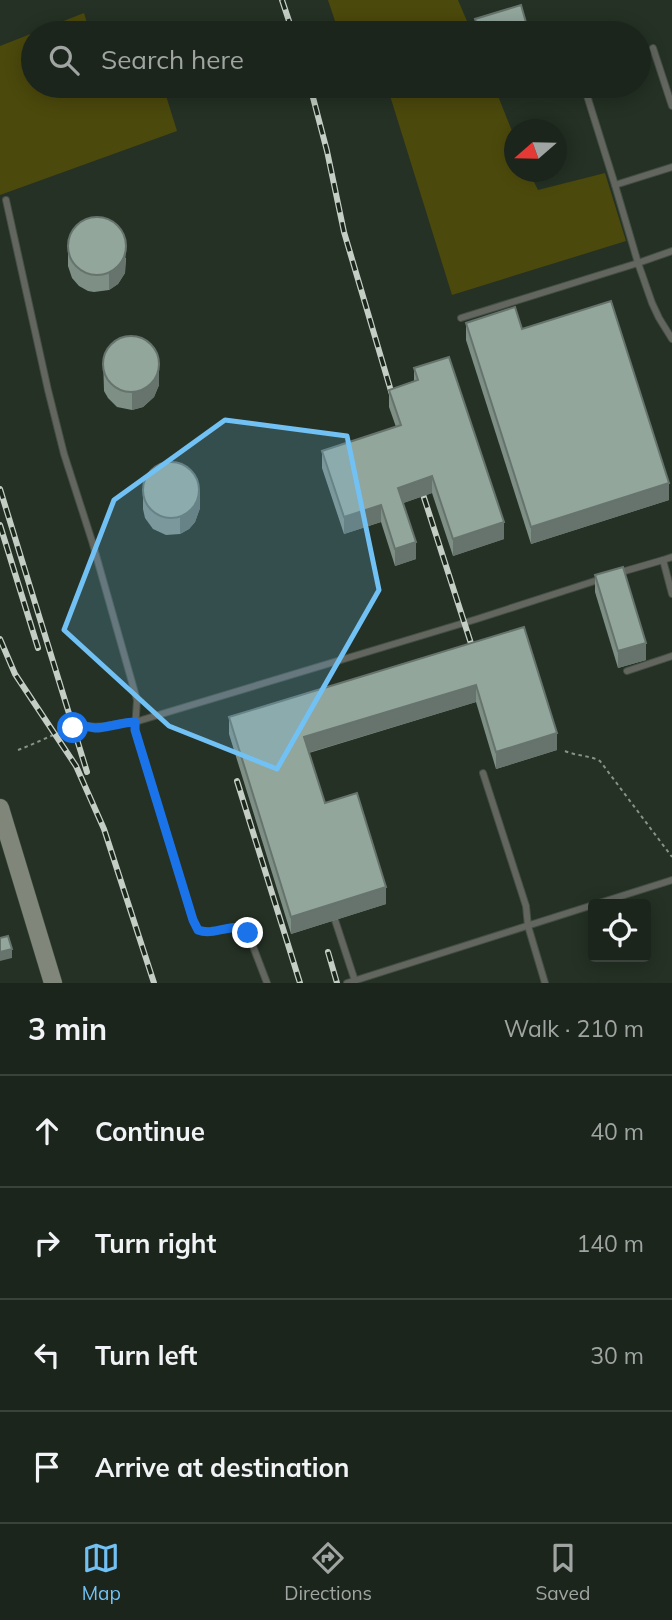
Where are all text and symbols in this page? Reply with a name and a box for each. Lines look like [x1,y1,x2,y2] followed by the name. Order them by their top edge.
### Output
[21,21,651,98] search box
[45,41,83,79] icon: search
[101,43,244,76] text: Search here
[504,119,567,182] north arrow
[57,712,88,743] route start
[588,899,651,962] map controls
[588,899,651,962] button: locate
[232,917,263,948] route end
[28,1010,107,1048] text: 3 min
[504,1014,644,1043] text: Walk · 210 m
[28,1112,66,1150] icon: ahead
[95,1115,205,1148] text: Continue
[590,1117,644,1146] text: 40 m
[28,1224,66,1262] icon: right
[95,1227,216,1260] text: Turn right
[576,1229,644,1258] text: 140 m
[28,1336,66,1374] icon: left
[95,1339,197,1372] text: Turn left
[590,1341,644,1370] text: 30 m
[28,1448,66,1486] icon: arrive
[95,1451,350,1484] text: Arrive at destination
[82,1539,121,1605] tab: Map
[284,1539,372,1605] tab: Directions
[535,1539,590,1605] tab: Saved

